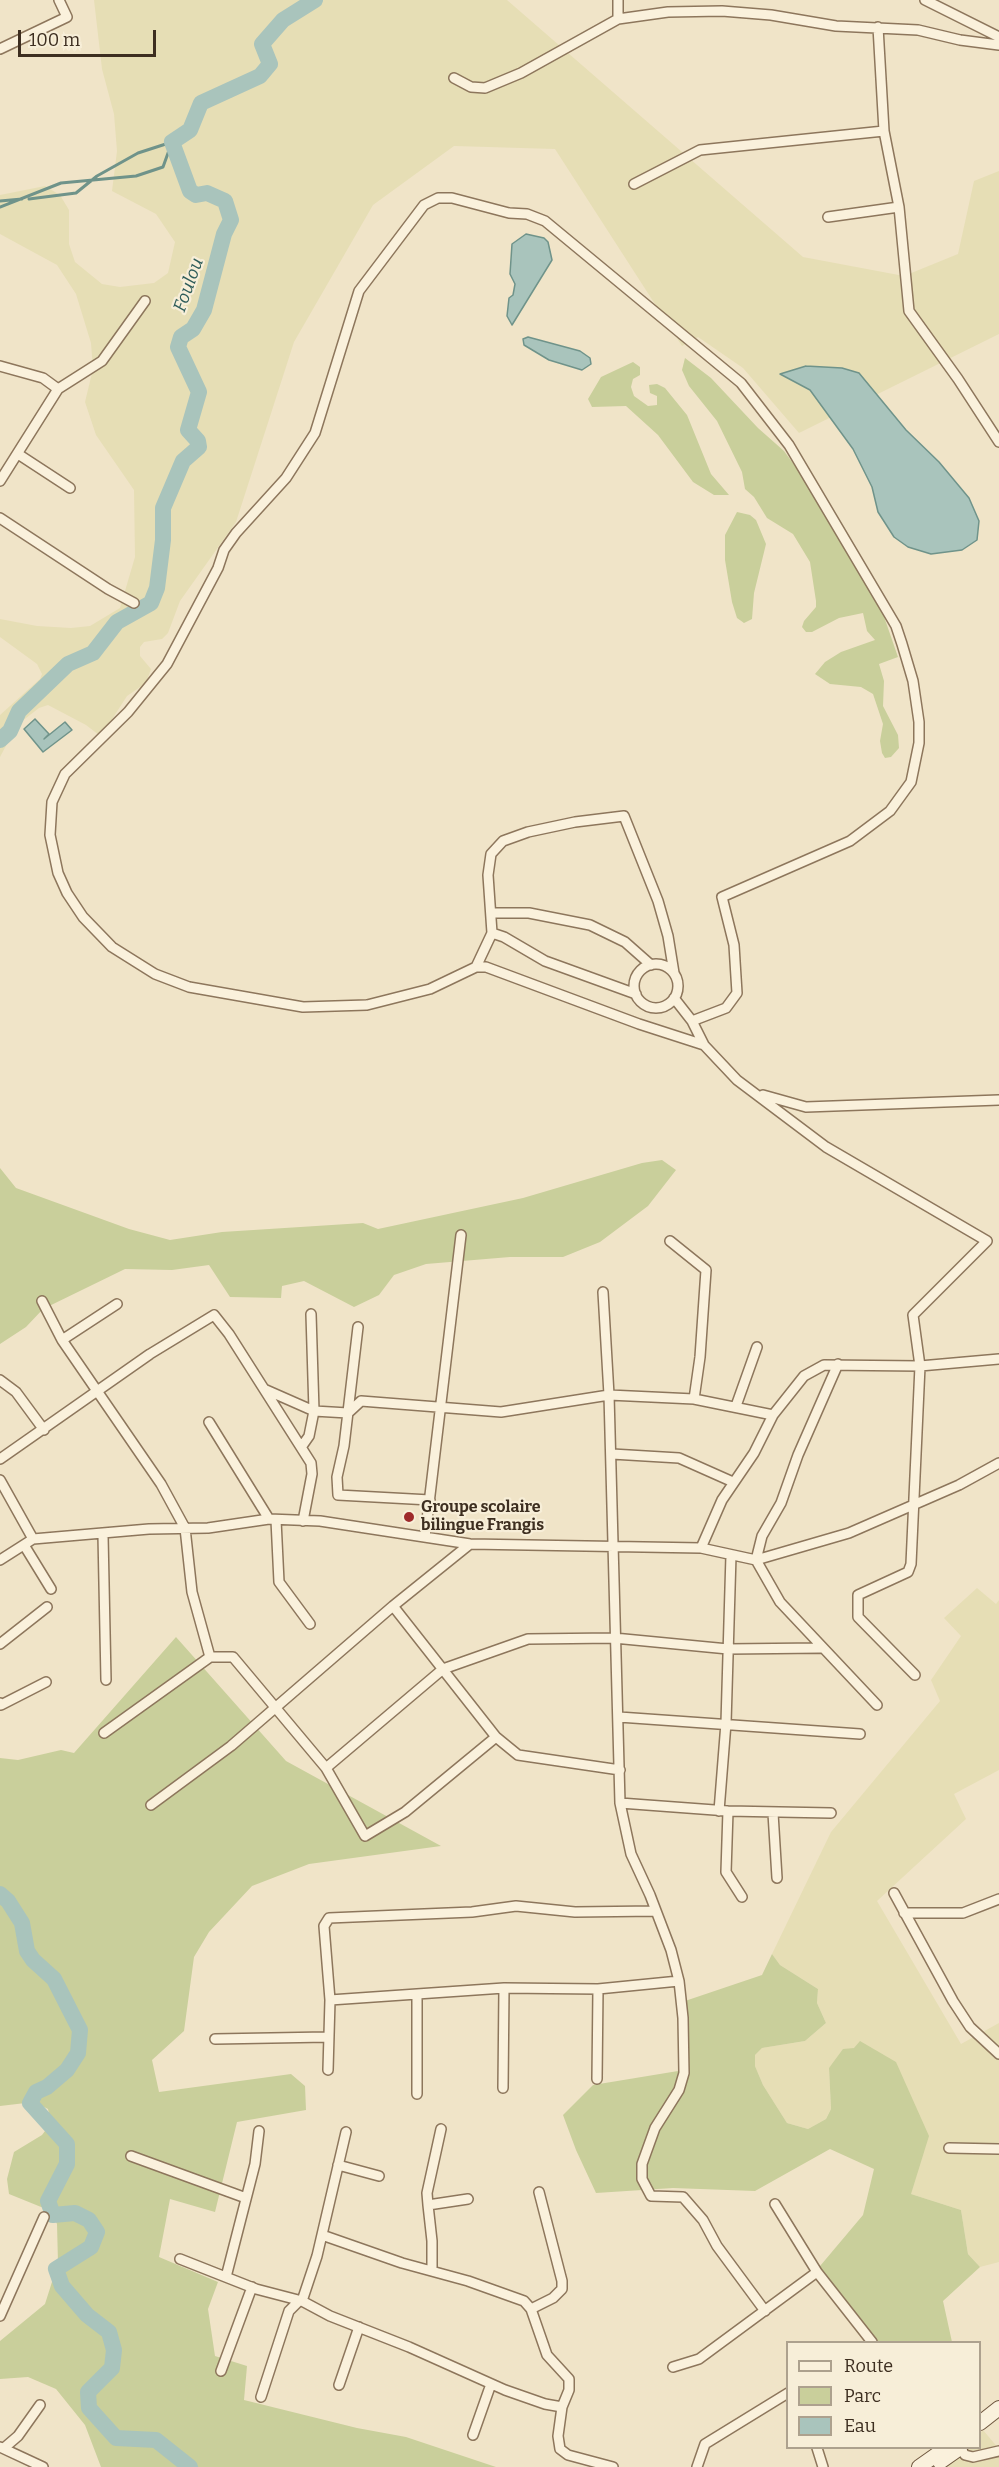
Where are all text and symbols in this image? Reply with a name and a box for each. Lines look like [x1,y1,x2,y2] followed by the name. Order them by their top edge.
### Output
[21,18,159,56] scale bar
[29,29,80,51] text: 100 m
[169,255,209,315] water label: Foulou
[421,1498,544,1536] place label: Groupe scolaire bilingue Frangis
[402,1510,416,1524] marker: Groupe scolaire bilingue Frangis
[786,2341,981,2449] legend
[844,2355,893,2377] text: Route
[844,2385,881,2407] text: Parc
[844,2415,876,2437] text: Eau

